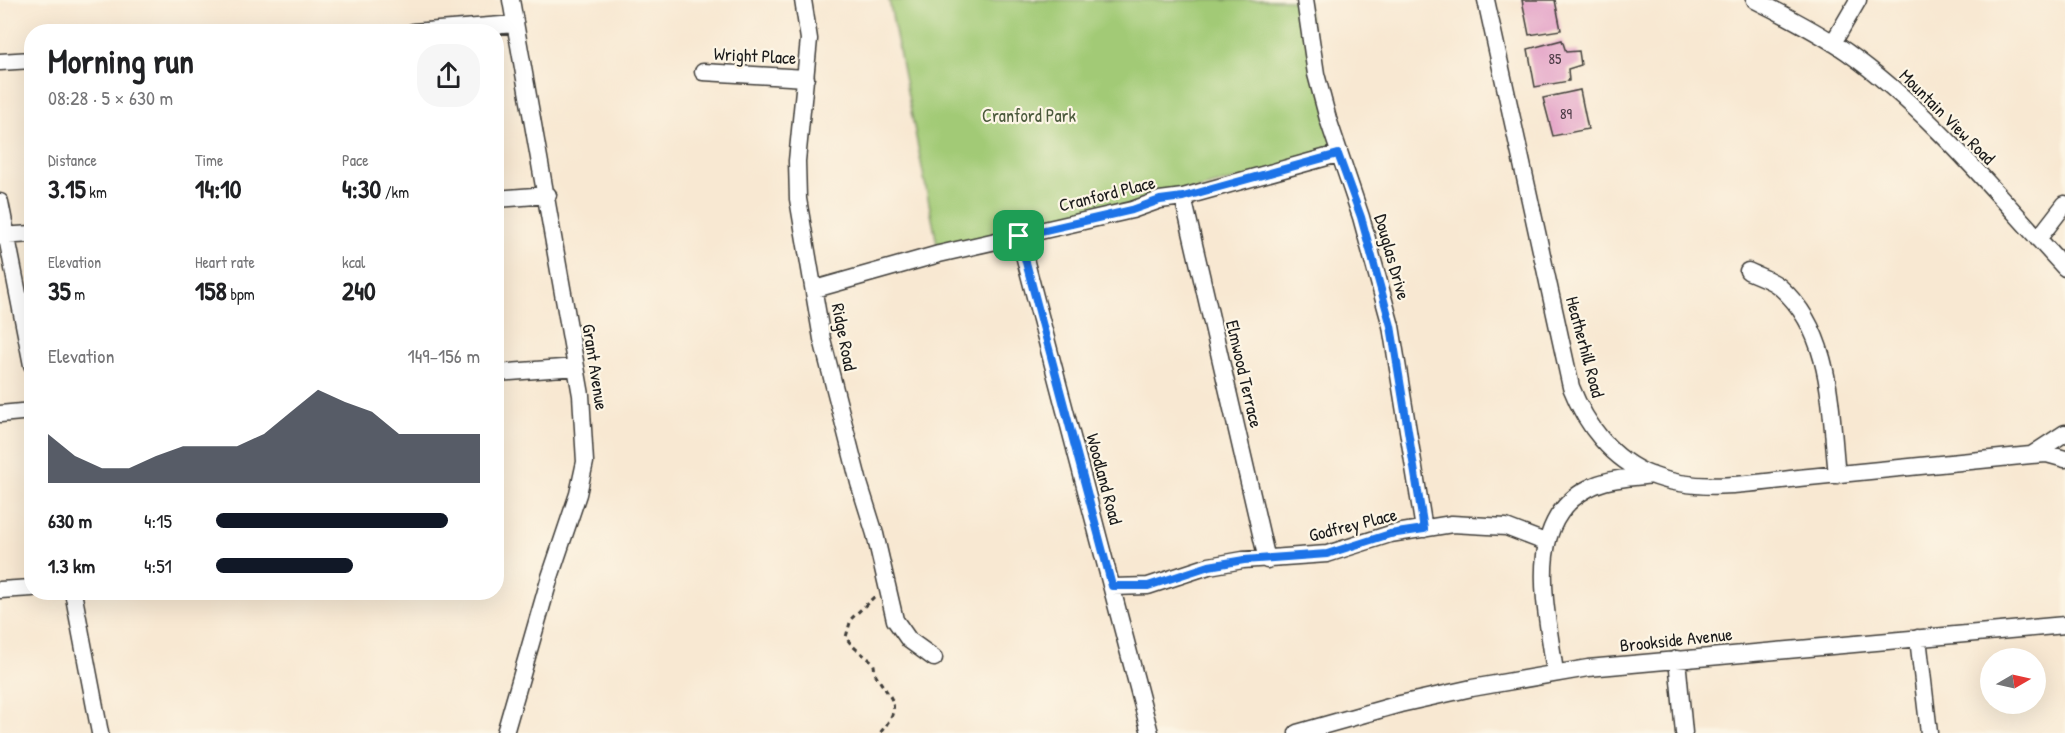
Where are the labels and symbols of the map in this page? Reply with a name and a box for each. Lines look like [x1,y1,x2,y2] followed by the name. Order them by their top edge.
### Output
[713,41,797,70] street label: Wright Place
[1549,48,1562,69] house number: 85
[1894,63,2001,170] street label: Mountain View Road
[982,103,1076,128] park label: Cranford Park
[1560,103,1572,124] house number: 89
[1056,169,1158,218] street label: Cranford Place
[993,210,1044,261] pin
[1368,211,1417,303] street label: Douglas Drive
[1560,294,1611,400] street label: Heatherhill Road
[826,301,863,373] street label: Ridge Road
[1220,318,1269,430] street label: Elmwood Terrace
[576,322,615,412] street label: Grant Avenue
[1080,431,1129,527] street label: Woodland Road
[1306,502,1400,548] street label: Godfrey Place
[1618,621,1733,658] street label: Brookside Avenue
[1980,648,2046,714] north arrow

